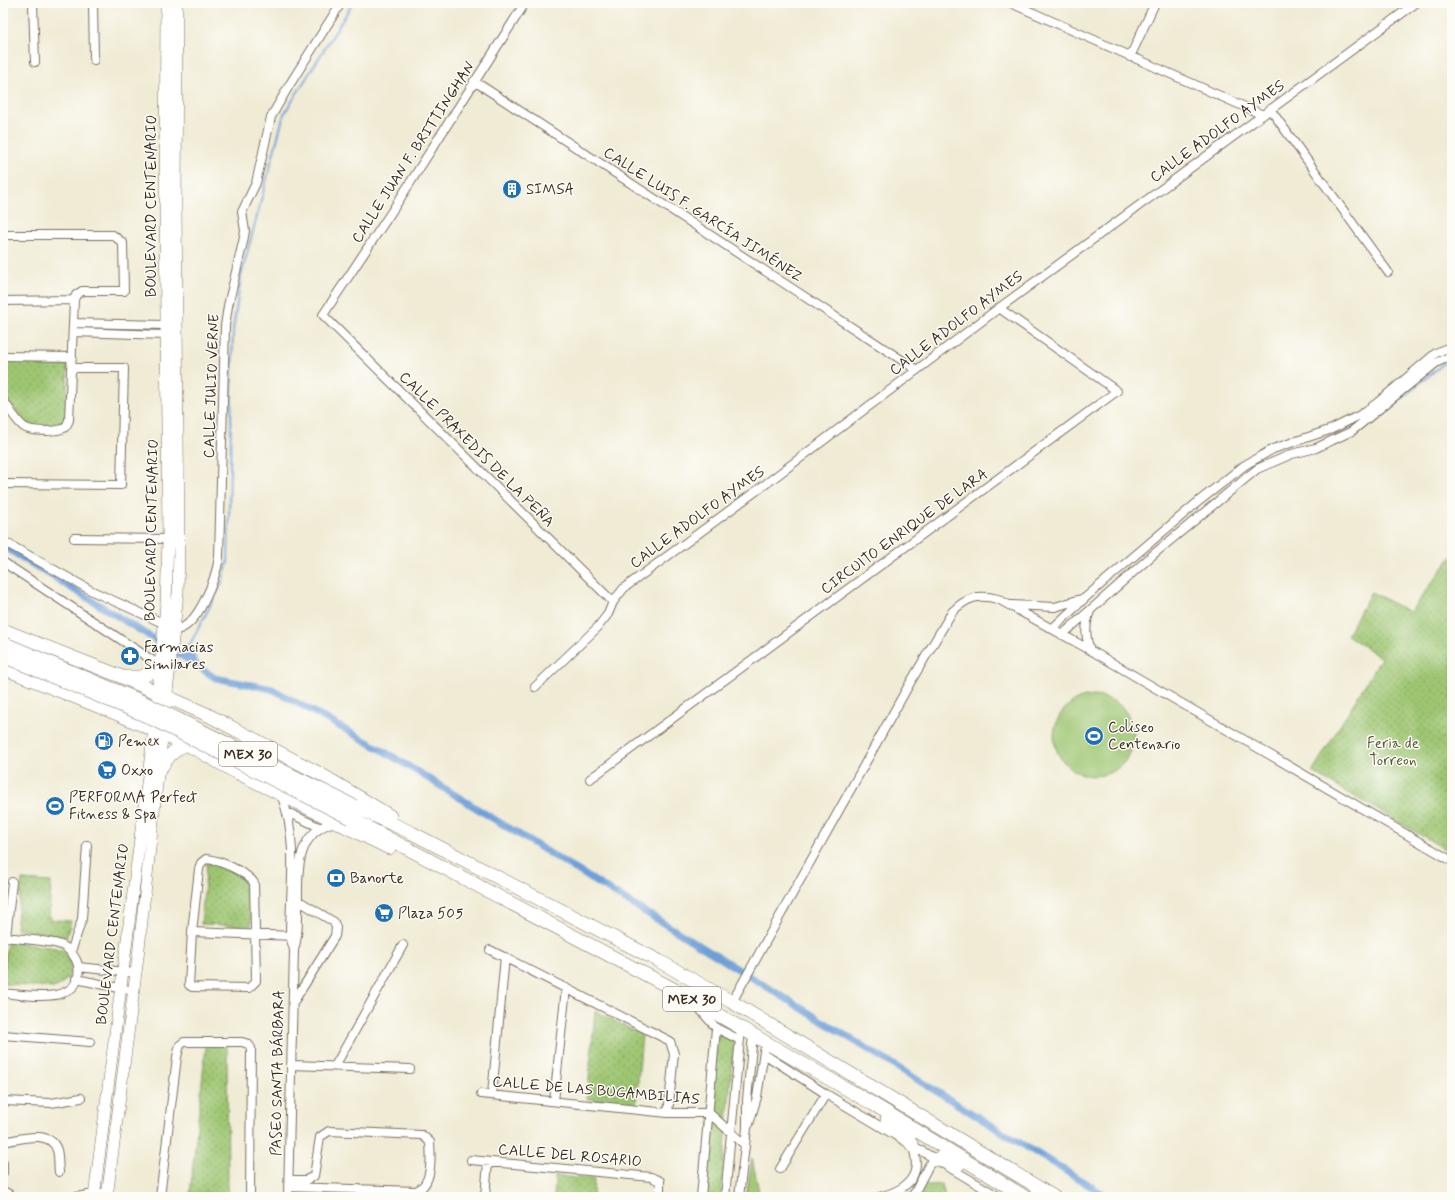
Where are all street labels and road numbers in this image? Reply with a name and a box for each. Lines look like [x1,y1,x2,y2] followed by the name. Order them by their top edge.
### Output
[348,58,480,247] street label: CALLE JUAN F. BRITTINGHAN
[1146,76,1289,187] street label: CALLE ADOLFO AYMES
[142,115,162,297] street label: BOULEVARD CENTENARIO
[599,142,807,287] street label: CALLE LUIS F. GARCÍA JIMÉNEZ
[886,267,1028,381] street label: CALLE ADOLFO AYMES
[199,313,225,459] street label: CALLE JULIO VERNE
[394,368,558,532] street label: CALLE PRAXEDIS DE LA PEÑA
[140,439,164,621] street label: BOULEVARD CENTENARIO
[626,462,769,573] street label: CALLE ADOLFO AYMES
[817,464,992,599] street label: CIRCUITO ENRIQUE DE LARA
[219,742,277,766] road number: MEX 30
[92,842,134,1026] street label: BOULEVARD CENTENARIO
[663,987,721,1011] road number: MEX 30
[266,990,289,1156] street label: PASEO SANTA BÁRBARA
[491,1072,701,1110] street label: CALLE DE LAS BUGAMBILIAS
[497,1140,643,1172] street label: CALLE DEL ROSARIO

